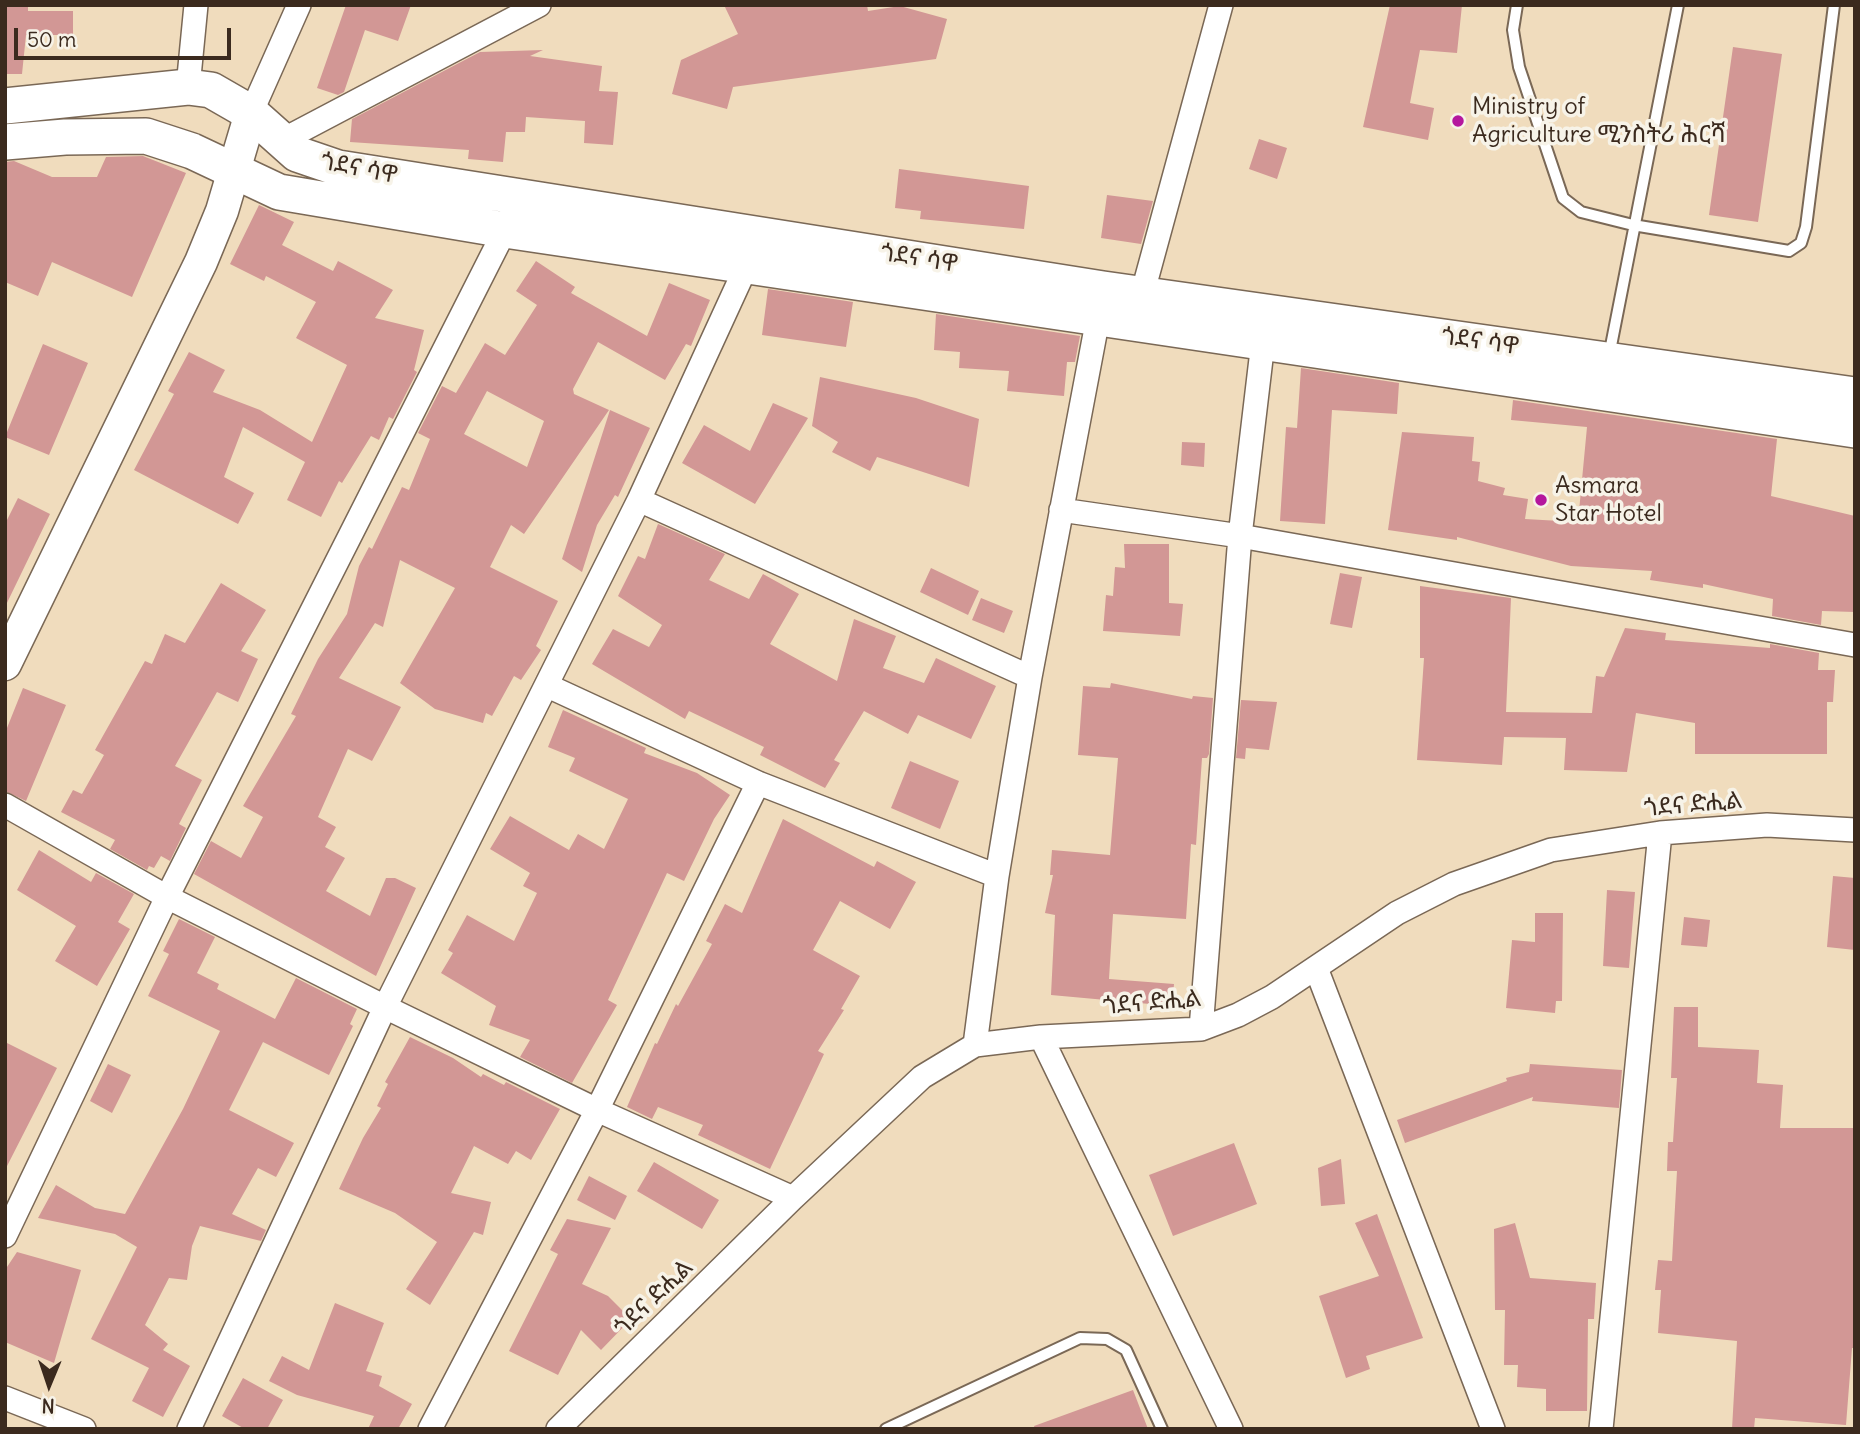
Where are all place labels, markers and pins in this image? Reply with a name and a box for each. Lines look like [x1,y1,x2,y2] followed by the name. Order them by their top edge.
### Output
[1472,93,1726,149] place label: Ministry of Agriculture ሚንስትሪ ሕርሻ
[1450,113,1466,129] marker: Ministry of Agriculture ሚንስትሪ ሕርሻ
[1555,472,1662,528] place label: Asmara Star Hotel
[1533,492,1549,508] marker: Asmara Star Hotel

